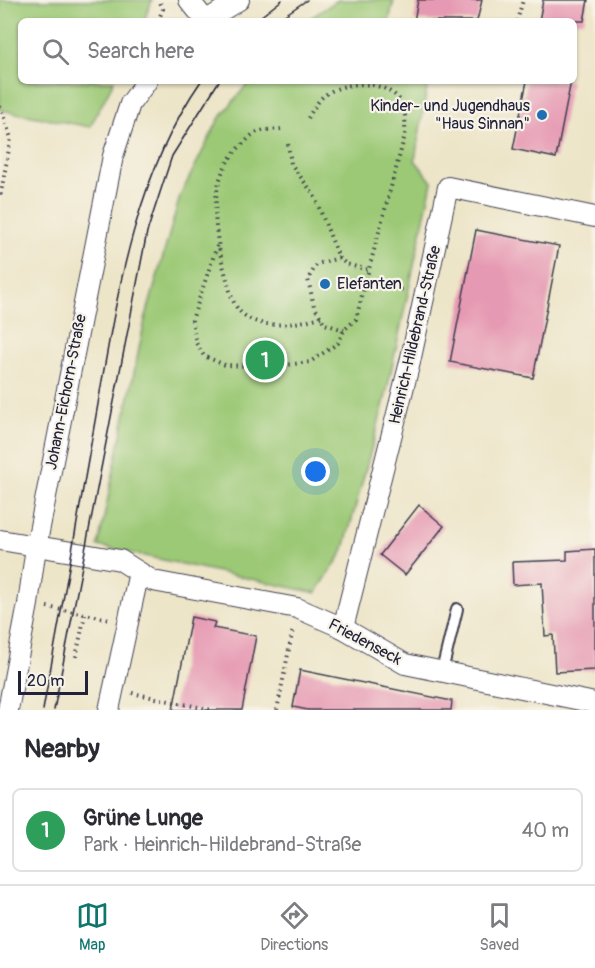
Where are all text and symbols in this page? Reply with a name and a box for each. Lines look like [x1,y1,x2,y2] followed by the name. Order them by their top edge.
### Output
[18,18,577,84] search box
[39,35,72,68] icon: search
[87,37,194,65] text: Search here
[370,96,530,134] place label: Kinder- und Jugendhaus "Haus Sinnan"
[535,108,549,122] marker: Kinder- und Jugendhaus "Haus Sinnan"
[385,244,445,426] street label: Heinrich-Hildebrand-Straße
[337,274,402,294] place label: Elefanten
[318,277,332,291] marker: Elefanten
[41,312,91,472] street label: Johann-Eichorn-Straße
[246,338,284,382] pin: 1
[301,457,330,486] your location
[325,614,405,670] street label: Friedenseck
[18,668,88,696] scale bar
[27,671,65,691] text: 20 m
[24,733,100,765] text: Nearby
[83,804,203,832] text: Grüne Lunge
[42,818,49,843] text: 1
[522,818,569,843] text: 40 m
[83,832,361,857] text: Park · Heinrich-Hildebrand-Straße
[76,899,109,955] tab: Map
[260,899,328,955] tab: Directions
[480,899,519,955] tab: Saved

